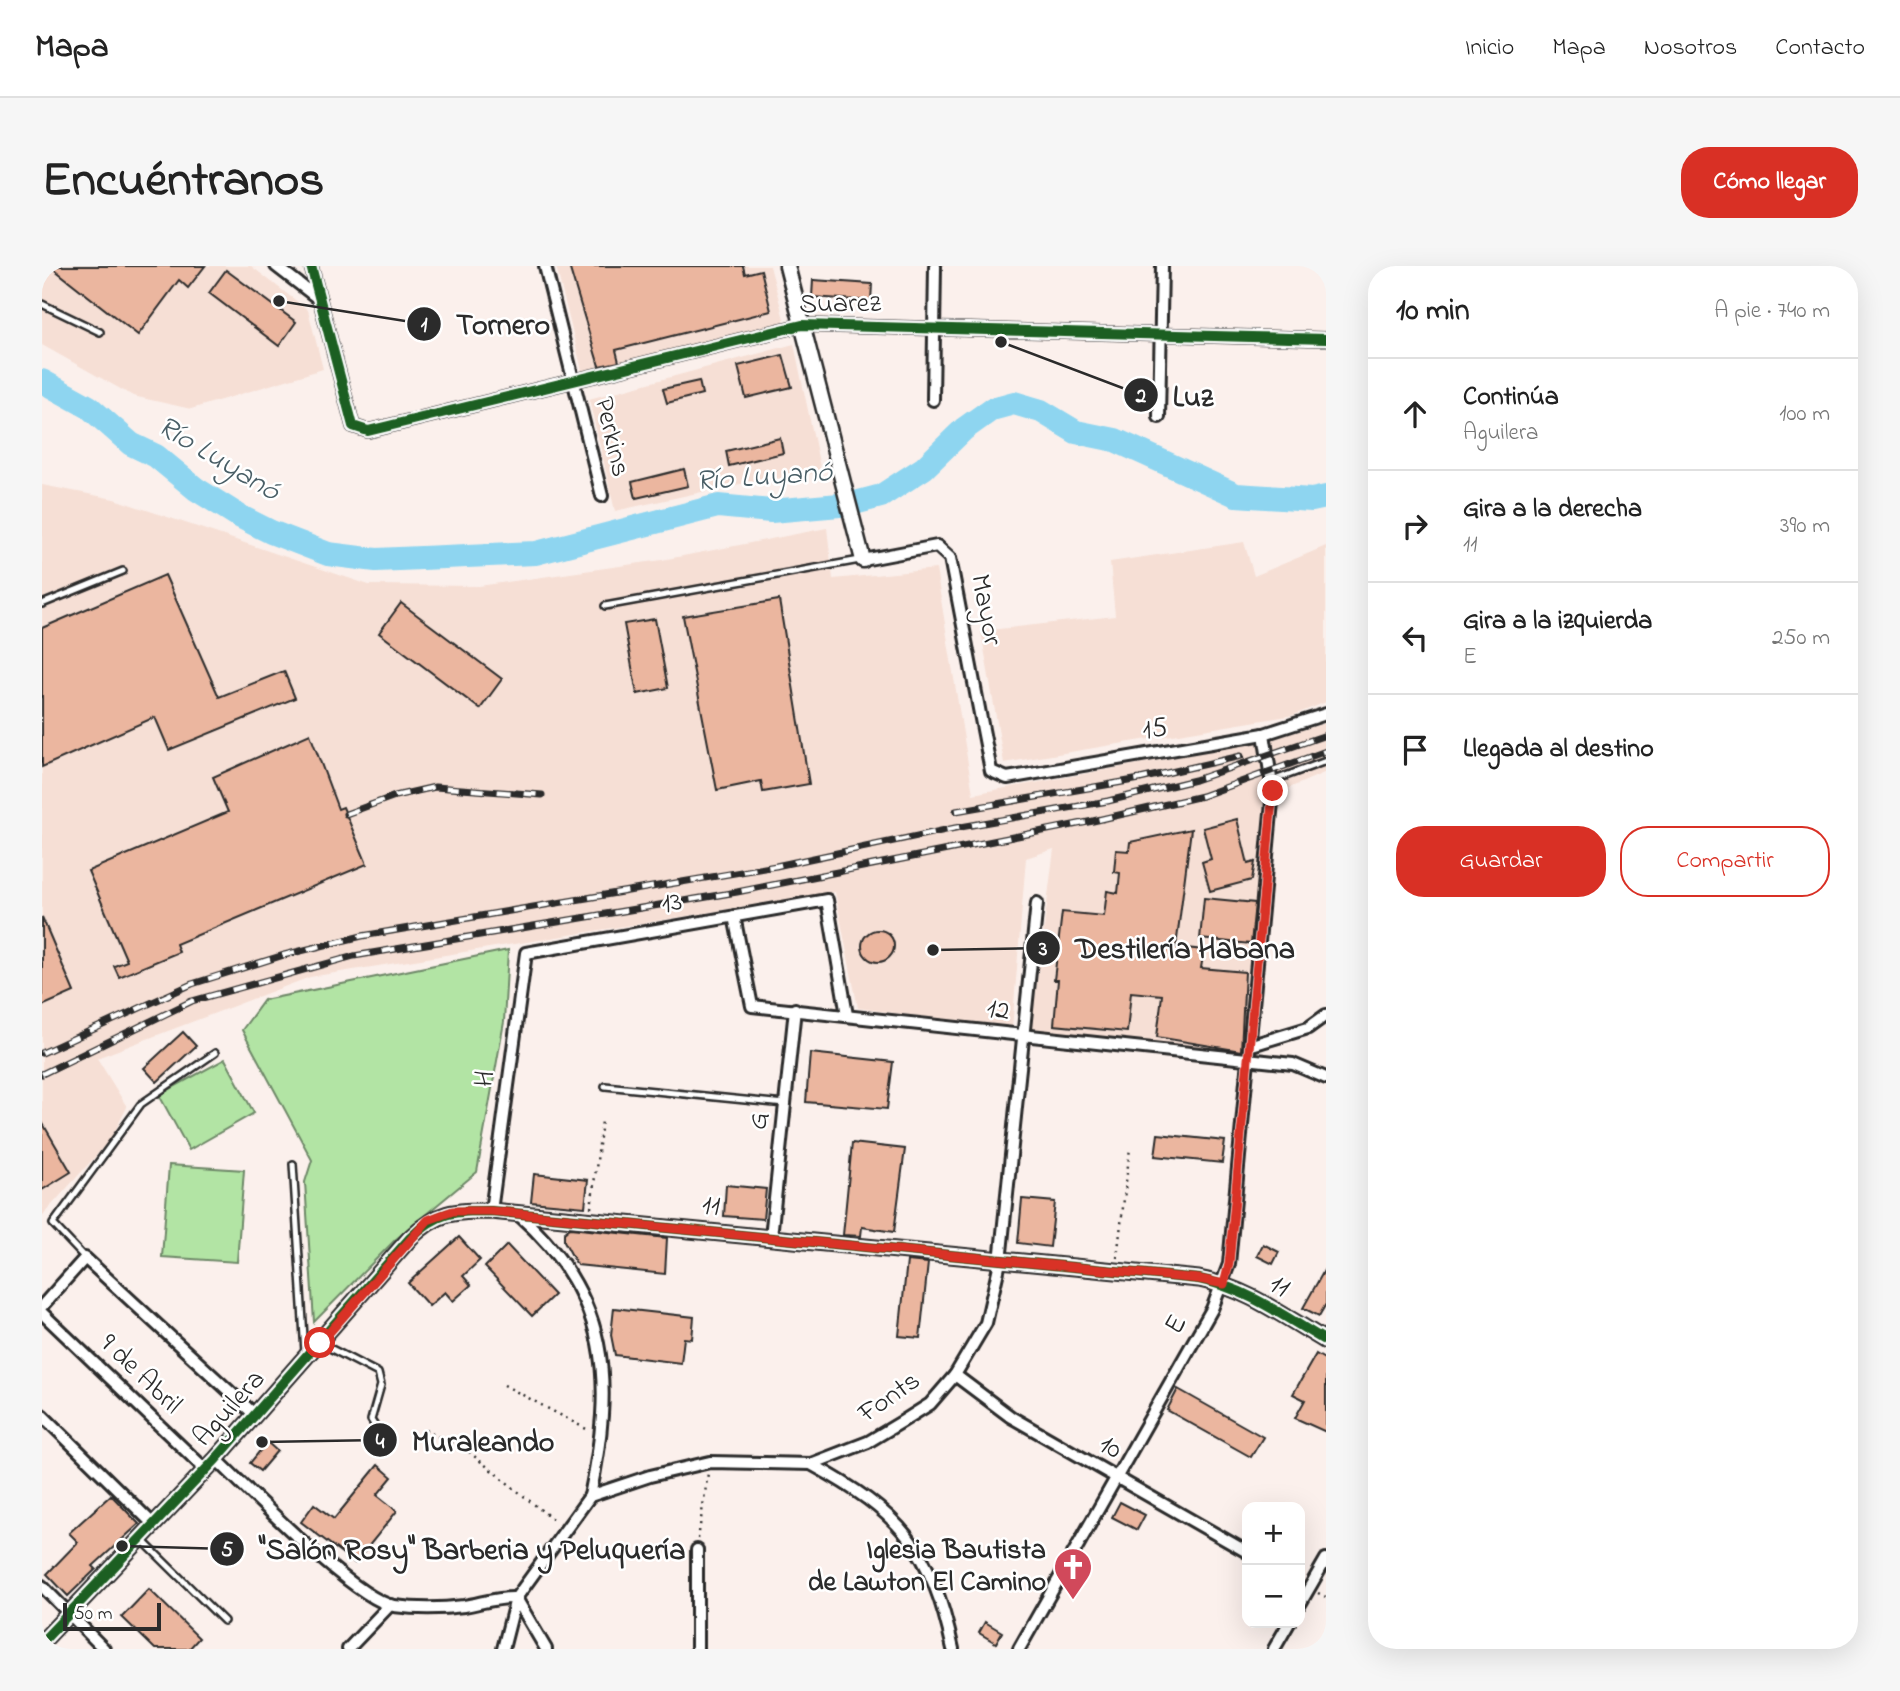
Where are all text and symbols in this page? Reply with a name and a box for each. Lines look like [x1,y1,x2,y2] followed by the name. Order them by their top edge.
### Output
[35,24,109,72] text: Mapa
[1465,31,1514,66] text: Inicio
[1552,31,1606,66] text: Mapa
[1644,31,1737,66] text: Nosotros
[1775,31,1865,66] text: Contacto
[42,146,324,218] text: Encuéntranos
[1681,147,1858,218] button: Cómo llegar
[799,284,882,326] street label: Suarez
[1396,290,1469,334] text: 10 min
[1714,295,1830,328] text: A pie · 740 m
[407,298,564,349] callout: Tornero
[456,305,550,349] text: Tornero
[421,311,428,341] text: 1
[1123,370,1227,421] callout: Luz
[1173,377,1215,421] text: Luz
[1463,379,1559,417] text: Continúa
[1135,382,1147,412] text: 2
[582,393,640,481] street label: Perkins
[1396,395,1434,433] icon: ahead
[1779,398,1830,431] text: 100 m
[148,406,289,515] water label: Río Luyanó
[1463,417,1538,450] text: Aguilera
[694,451,835,505] water label: Río Luyanó
[1463,491,1642,529] text: Gira a la derecha
[1396,507,1434,545] icon: right
[1780,510,1830,543] text: 390 m
[1463,529,1478,562] text: 11
[958,571,1012,649] street label: Mayor
[1463,603,1652,641] text: Gira a la izquierda
[1396,619,1434,657] icon: left
[1772,622,1830,655] text: 250 m
[1463,641,1477,674] text: E
[1139,708,1171,752] street label: 15
[1396,731,1434,769] icon: arrive
[1463,731,1654,769] text: Llegada al destino
[1257,775,1288,806] route end
[1396,826,1606,897] button: Guardar
[1620,826,1830,897] button: Compartir
[658,882,686,926] street label: 13
[1026,922,1309,973] callout: Destilería Habana
[1073,929,1295,973] text: Destilería Habana
[1038,935,1048,965] text: 3
[984,989,1012,1033] street label: 12
[465,1068,507,1090] street label: H
[739,1110,781,1132] street label: G
[700,1186,722,1228] street label: 11
[1261,1265,1297,1309] street label: 11
[1155,1308,1199,1342] street label: E
[89,1325,191,1425] street label: 9 de Abril
[304,1327,335,1358] route start
[184,1361,276,1457] street label: Aguilera
[850,1362,929,1435] street label: Fonts
[362,1415,568,1466] callout: Muraleando
[412,1422,554,1466] text: Muraleando
[1091,1425,1129,1471] street label: 10
[376,1428,385,1458] text: 4
[1242,1502,1305,1628] map controls
[1242,1502,1305,1565] button: +
[210,1523,699,1574] callout: "Salón Rosy" Barberia y Peluquería
[258,1530,685,1574] text: "Salón Rosy" Barberia y Peluquería
[808,1531,1046,1604] place label: Iglesia Bautista de Lawton El Camino
[221,1536,233,1566] text: 5
[1052,1546,1094,1601] church icon: Iglesia Bautista de Lawton El Camino
[1242,1565,1305,1628] button: −
[63,1600,161,1632] scale bar
[74,1601,113,1628] text: 50 m

